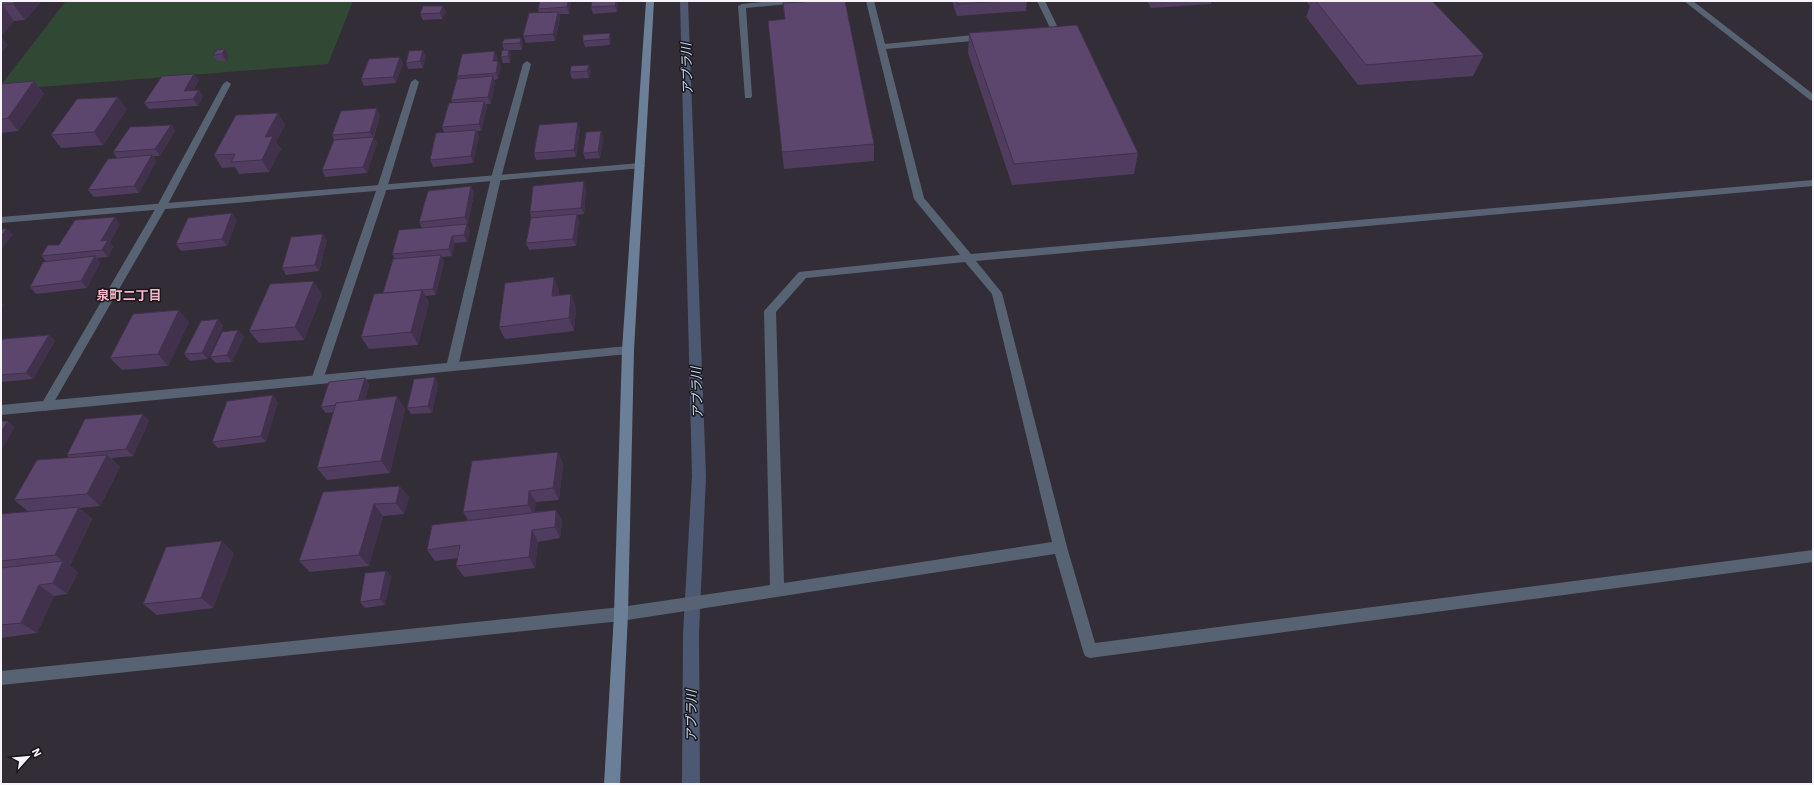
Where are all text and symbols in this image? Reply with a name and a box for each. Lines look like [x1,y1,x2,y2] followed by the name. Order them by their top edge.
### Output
[678,41,696,95] water label: アブラ川
[96,287,162,304] district label: 泉町二丁目
[688,365,706,419] water label: アブラ川
[683,688,700,742] water label: アブラ川
[8,737,48,777] north arrow
[29,746,45,759] text: N

